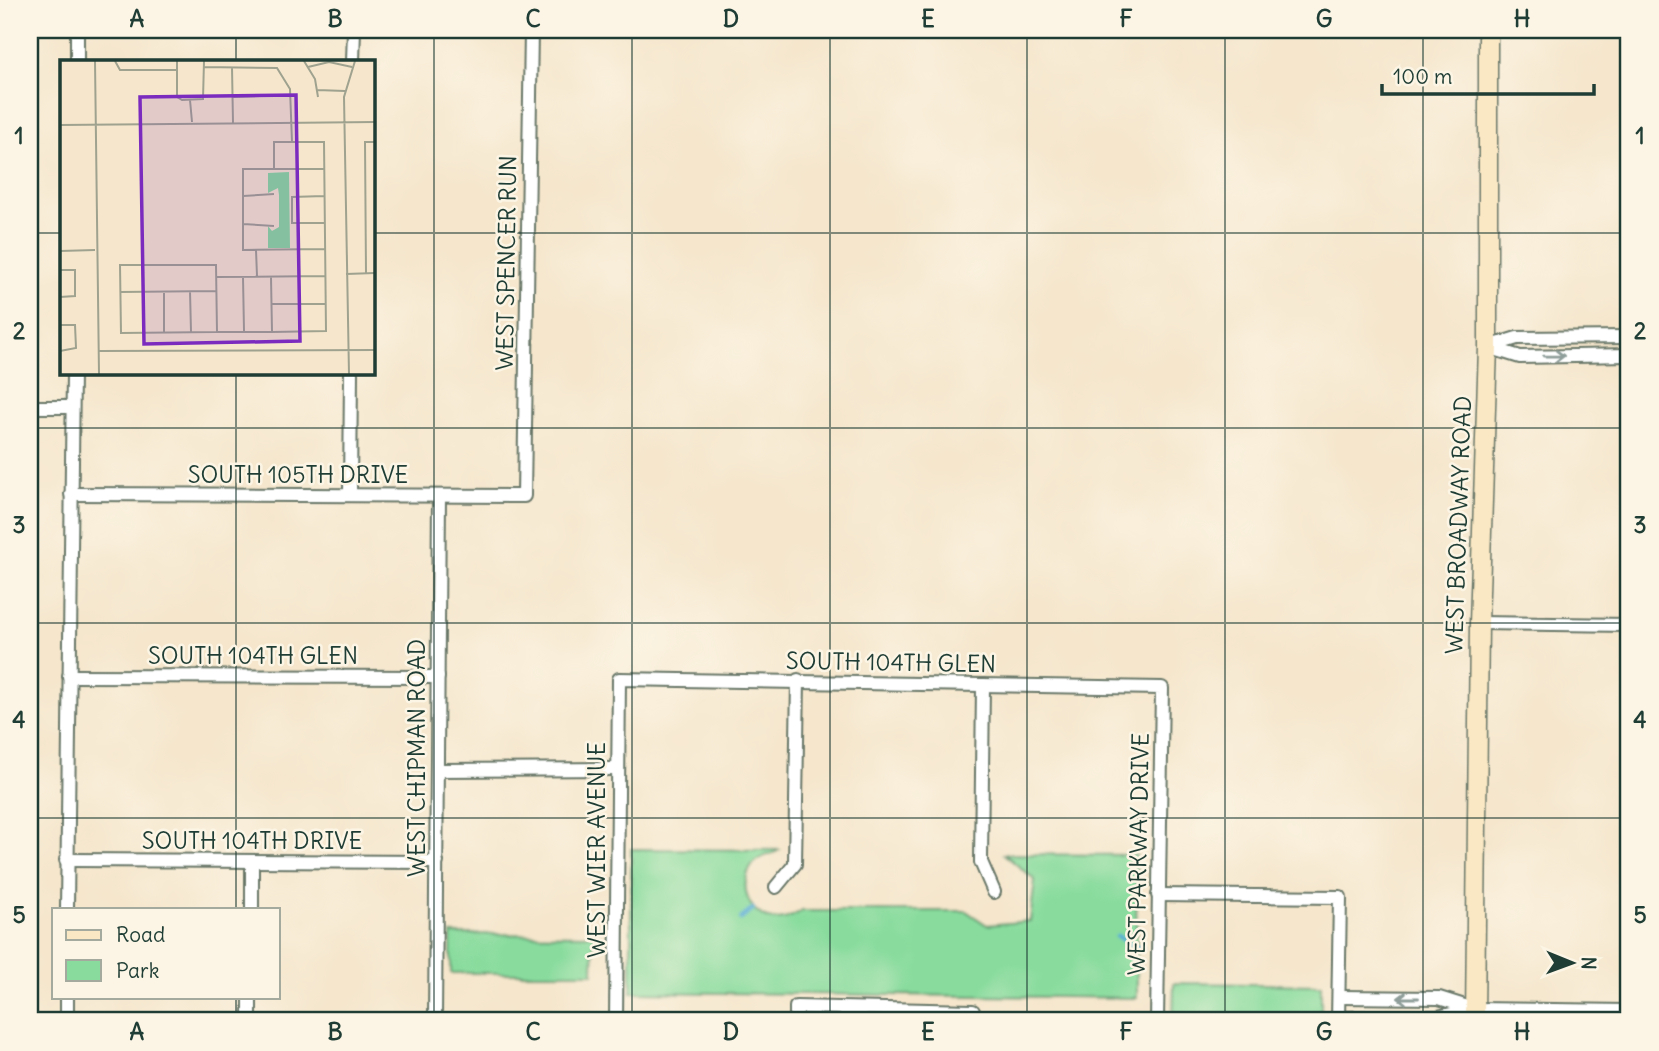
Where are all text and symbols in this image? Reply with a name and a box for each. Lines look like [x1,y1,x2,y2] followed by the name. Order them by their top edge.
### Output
[130,4,145,33] text: A
[327,4,343,33] text: B
[525,4,541,33] text: C
[723,4,739,33] text: D
[921,4,935,33] text: E
[1119,4,1133,33] text: F
[1316,4,1332,33] text: G
[1514,4,1530,33] text: H
[1382,52,1594,96] scale bar
[60,60,374,374] inset map
[1393,63,1452,90] text: 100 m
[14,121,24,150] text: 1
[1635,121,1645,150] text: 1
[490,155,522,371] street label: WEST SPENCER RUN
[13,316,26,345] text: 2
[1634,316,1647,345] text: 2
[1543,349,1566,363] one-way arrow
[1439,395,1477,655] street label: WEST BROADWAY ROAD
[188,460,408,489] street label: SOUTH 105TH DRIVE
[12,510,26,539] text: 3
[1633,510,1647,539] text: 3
[402,639,431,877] street label: WEST CHIPMAN ROAD
[148,641,358,670] street label: SOUTH 104TH GLEN
[786,646,996,678] street label: SOUTH 104TH GLEN
[12,705,26,734] text: 4
[1633,705,1647,734] text: 4
[1121,732,1155,976] street label: WEST PARKWAY DRIVE
[582,742,611,958] street label: WEST WIER AVENUE
[142,826,362,855] street label: SOUTH 104TH DRIVE
[12,900,26,929] text: 5
[1633,900,1647,929] text: 5
[52,908,280,998] legend
[116,921,165,948] text: Road
[1536,928,1606,998] north arrow
[116,957,159,984] text: Park
[1577,957,1601,970] text: N
[1397,991,1420,1005] one-way arrow
[130,1017,145,1046] text: A
[327,1017,343,1046] text: B
[525,1017,541,1046] text: C
[723,1017,739,1046] text: D
[921,1017,935,1046] text: E
[1119,1017,1133,1046] text: F
[1316,1017,1332,1046] text: G
[1514,1017,1530,1046] text: H

